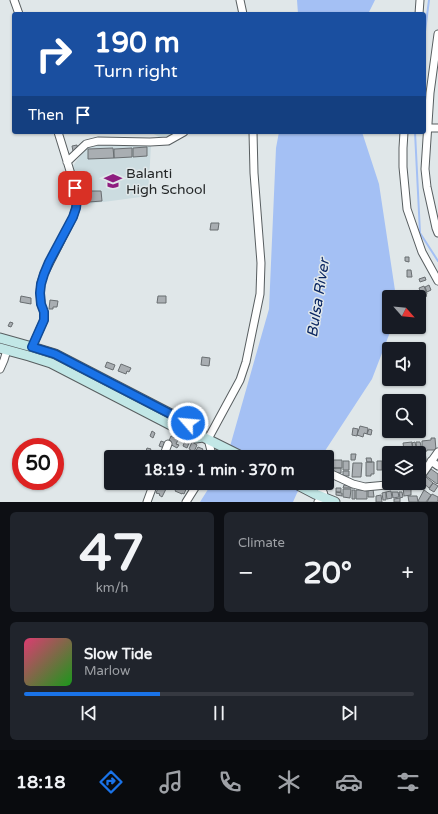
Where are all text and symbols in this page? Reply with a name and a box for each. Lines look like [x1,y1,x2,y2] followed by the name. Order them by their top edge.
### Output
[94,26,180,60] text: 190 m
[28,28,80,80] icon: right
[94,60,178,82] text: Turn right
[72,104,94,126] icon: arrive
[28,106,64,124] text: Then
[126,165,206,198] place label: Balanti High School
[58,171,92,205] pin
[103,171,123,191] school or university icon: Balanti High School
[64,177,86,199] icon: arrive
[303,255,333,339] water label: Bulsa River
[382,290,426,334] north arrow
[382,290,426,490] map controls
[382,342,426,386] button: sound
[382,394,426,438] button: search
[167,402,209,444] position arrow
[12,438,64,490] speed limit sign: 50
[382,446,426,490] button: layers
[144,461,294,479] text: 18:19 · 1 min · 370 m
[79,522,145,585] text: 47
[238,535,285,551] text: Climate
[303,555,352,592] text: 20°
[238,560,254,586] text: −
[402,560,414,586] text: +
[96,580,128,596] text: km/h
[84,645,152,663] text: Slow Tide
[84,663,130,679] text: Marlow
[78,702,100,724] icon: previous
[208,702,230,724] icon: pause
[338,702,360,724] icon: next
[97,768,125,796] icon: directions
[157,768,185,796] icon: music
[216,768,244,796] icon: phone
[275,768,303,796] icon: climate
[335,768,363,796] icon: car
[394,768,422,796] icon: filters
[16,771,66,793] text: 18:18

